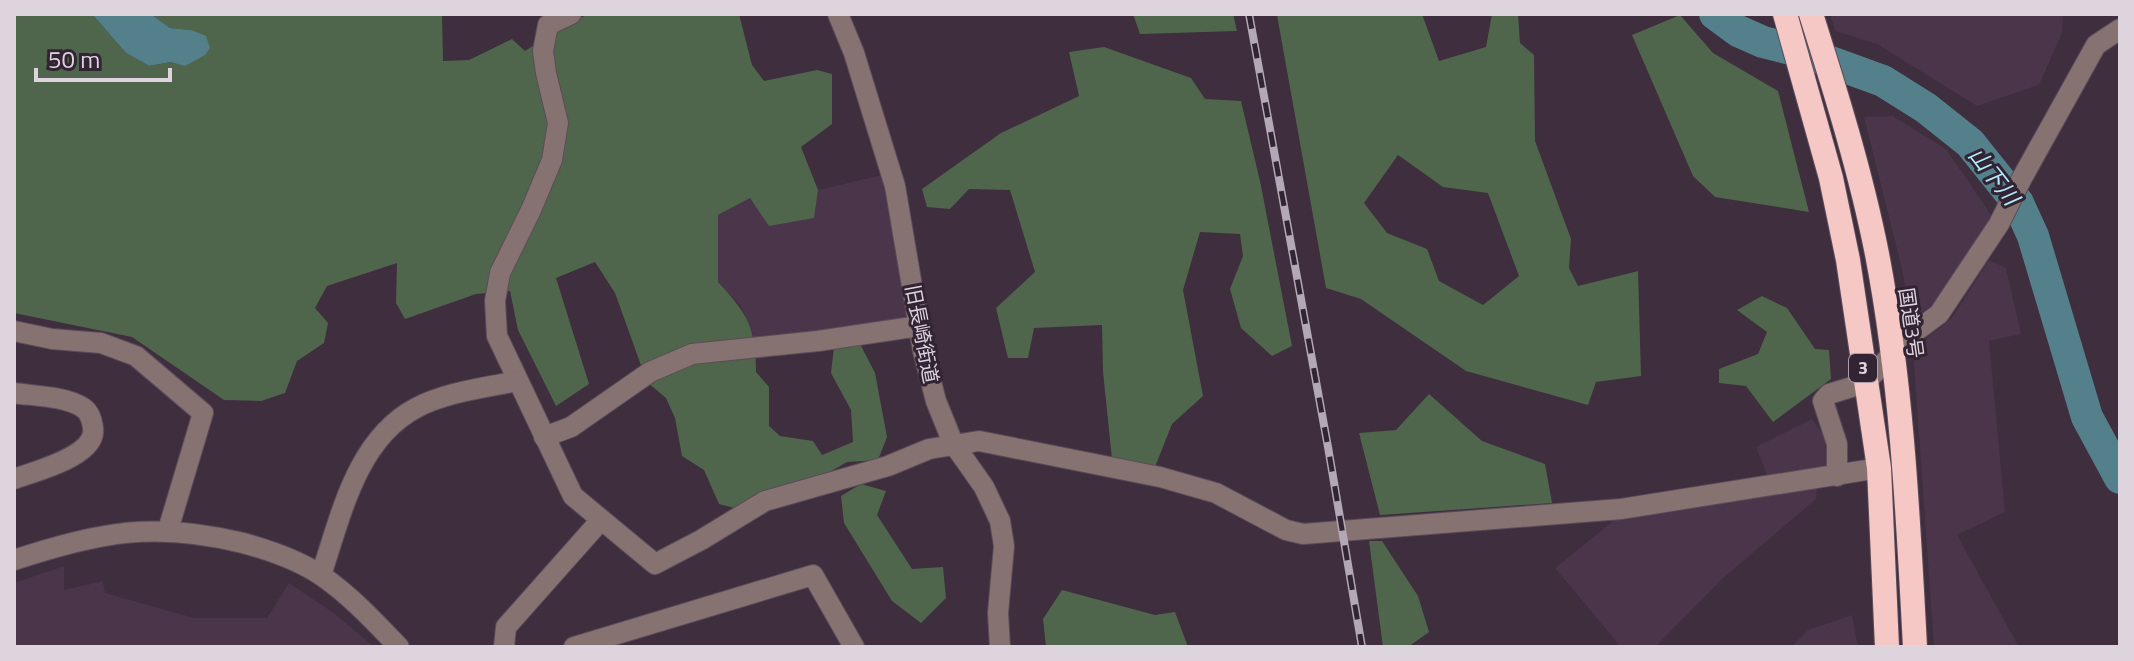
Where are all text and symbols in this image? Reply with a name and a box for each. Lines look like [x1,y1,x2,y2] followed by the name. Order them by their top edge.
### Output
[36,32,170,82] scale bar
[48,41,100,77] text: 50 m
[1960,140,2029,214] water label: 山下川
[898,282,947,386] street label: 旧長崎街道
[1891,286,1932,360] street label: 国道3号
[1849,354,1877,382] road number: 3

